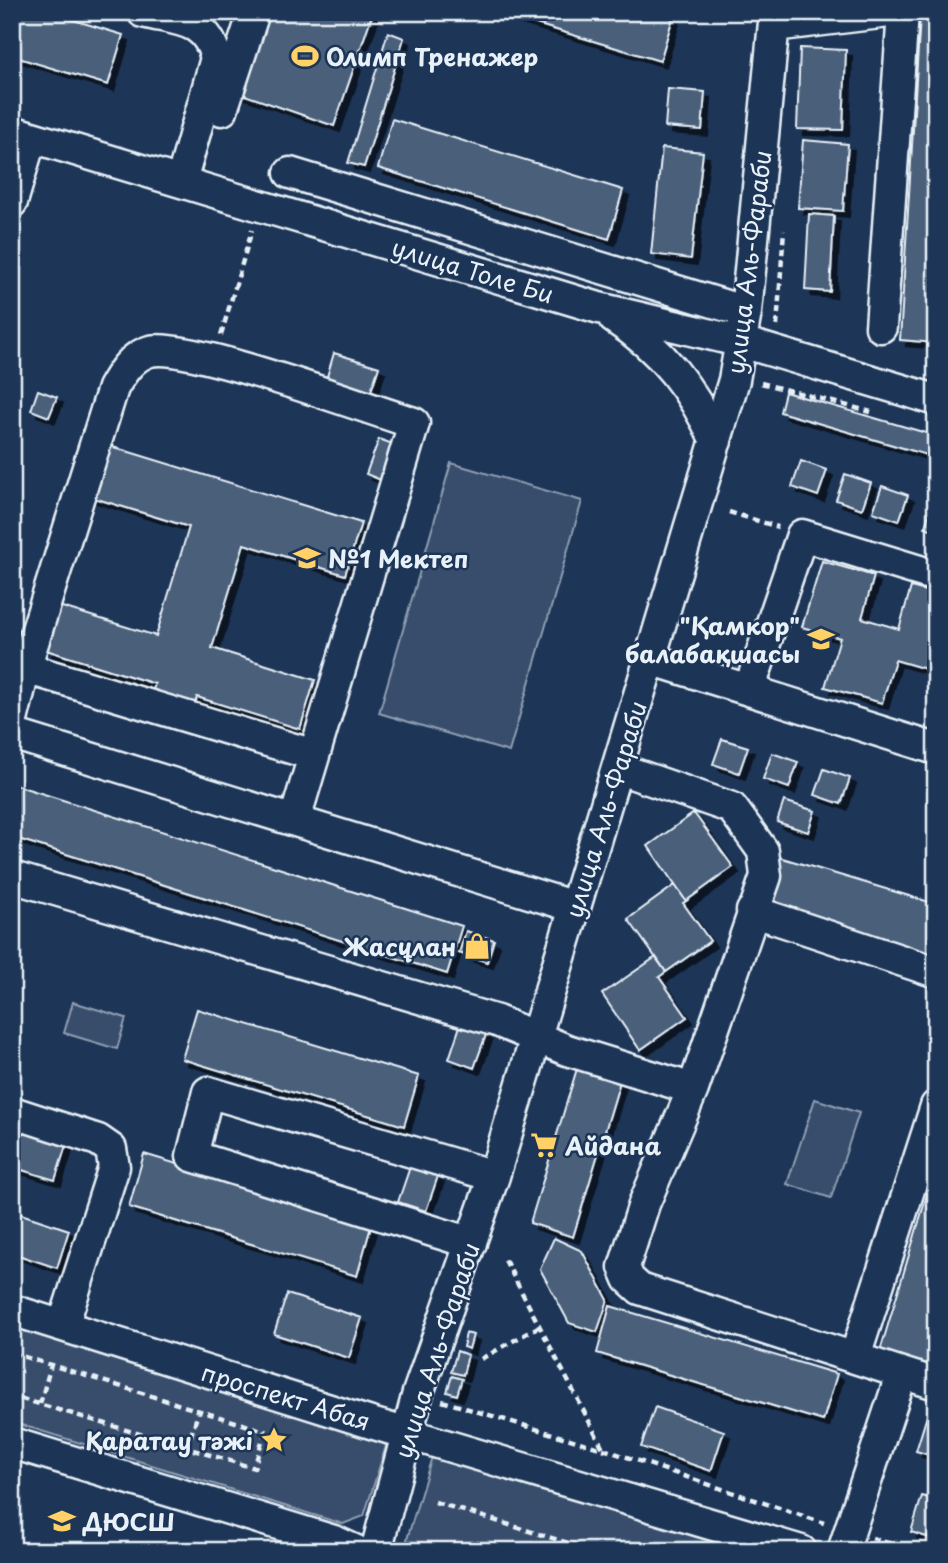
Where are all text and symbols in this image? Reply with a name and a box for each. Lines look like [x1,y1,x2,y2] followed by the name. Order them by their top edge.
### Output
[326,38,538,74] place label: Олимп Тренажер
[290,41,320,71] sports icon: Олимп Тренажер
[716,148,780,376] street label: улица Аль-Фараби
[388,228,558,312] street label: улица Толе Би
[328,540,468,576] place label: №1 Мектеп
[292,543,322,573] school or university icon: №1 Мектеп
[625,607,800,671] place label: "Қамкор" балабақшасы
[806,624,836,654] school or university icon: "Қамкор" балабақшасы
[555,696,655,922] street label: улица Аль-Фараби
[342,928,456,964] place label: Жасұлан
[462,931,492,961] shop icon: Жасұлан
[564,1127,661,1163] place label: Айдана
[529,1130,559,1160] supermarket icon: Айдана
[384,1237,488,1463] street label: улица Аль-Фараби
[197,1353,375,1439] street label: проспект Абая
[85,1422,253,1458] place label: Қаратау тәжі
[259,1425,289,1455] place icon: Қаратау тәжі
[82,1503,175,1539] place label: ДЮСШ
[47,1506,77,1536] school or university icon: ДЮСШ

